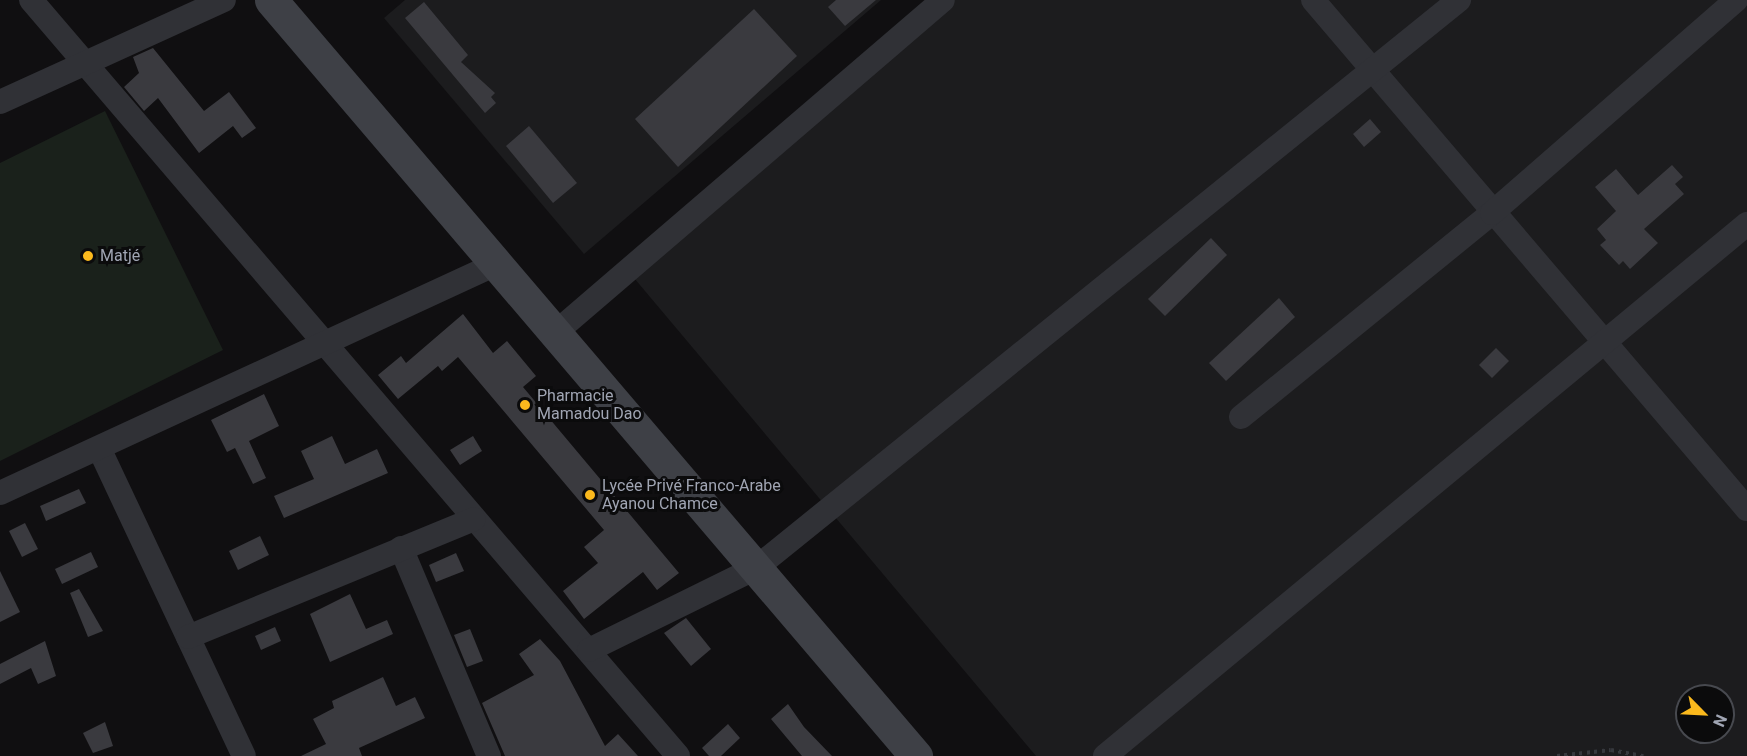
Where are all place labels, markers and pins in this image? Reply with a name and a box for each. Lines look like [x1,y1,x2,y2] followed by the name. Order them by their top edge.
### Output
[100,246,140,266] place label: Matjé
[81,249,95,263] marker: Matjé
[537,386,642,424] place label: Pharmacie Mamadou Dao
[518,398,532,412] marker: Pharmacie Mamadou Dao
[602,476,781,514] place label: Lycée Privé Franco-Arabe Ayanou Chamce
[583,488,597,502] marker: Lycée Privé Franco-Arabe Ayanou Chamce

